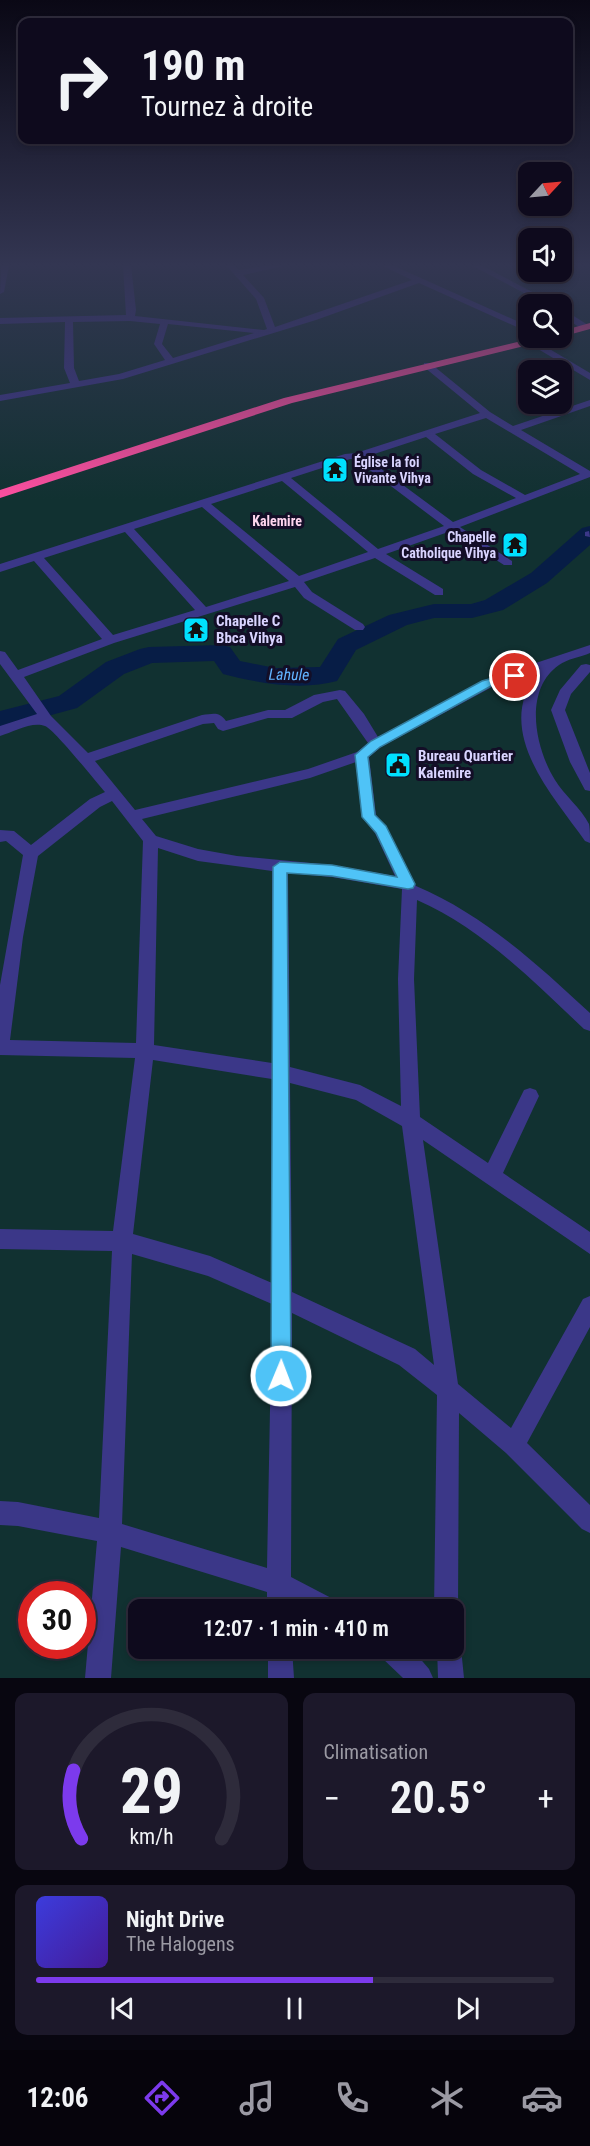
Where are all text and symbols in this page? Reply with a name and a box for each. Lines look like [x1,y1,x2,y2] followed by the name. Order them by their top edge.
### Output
[141,41,246,90] text: 190 m
[42,42,120,120] icon: right
[141,91,313,123] text: Tournez à droite
[518,162,572,216] north arrow
[518,162,572,414] map controls
[518,228,572,282] button: sound
[518,294,572,348] button: search
[518,360,572,414] button: layers
[354,453,431,486] place label: Église la foi Vivante Vihya
[320,455,350,485] temple icon: Église la foi Vivante Vihya
[252,513,302,529] district label: Kalemire
[401,529,496,561] place label: Chapelle Catholique Vihya
[500,530,530,560] temple icon: Chapelle Catholique Vihya
[216,612,283,647] place label: Chapelle C Bbca Vihya
[181,615,211,645] temple icon: Chapelle C Bbca Vihya
[489,650,540,701] pin
[498,659,531,692] icon: arrive
[269,665,309,684] water label: Lahule
[418,747,513,782] place label: Bureau Quartier Kalemire
[383,750,413,780] public building icon: Bureau Quartier Kalemire
[249,1344,313,1408] position arrow
[18,1581,96,1659] speed limit sign: 30
[203,1616,389,1641] text: 12:07 · 1 min · 410 m
[324,1740,428,1764] text: Climatisation
[120,1755,183,1828] text: 29
[390,1771,488,1824] text: 20.5°
[324,1779,340,1818] text: −
[538,1779,554,1818] text: +
[129,1824,173,1849] text: km/h
[126,1907,224,1932] text: Night Drive
[126,1932,235,1956] text: The Halogens
[106,1992,139,2025] icon: previous
[278,1992,311,2025] icon: pause
[451,1992,484,2025] icon: next
[141,2077,183,2119] icon: directions
[236,2077,278,2119] icon: music
[331,2077,373,2119] icon: phone
[426,2077,468,2119] icon: climate
[521,2077,563,2119] icon: car
[27,2082,88,2114] text: 12:06

